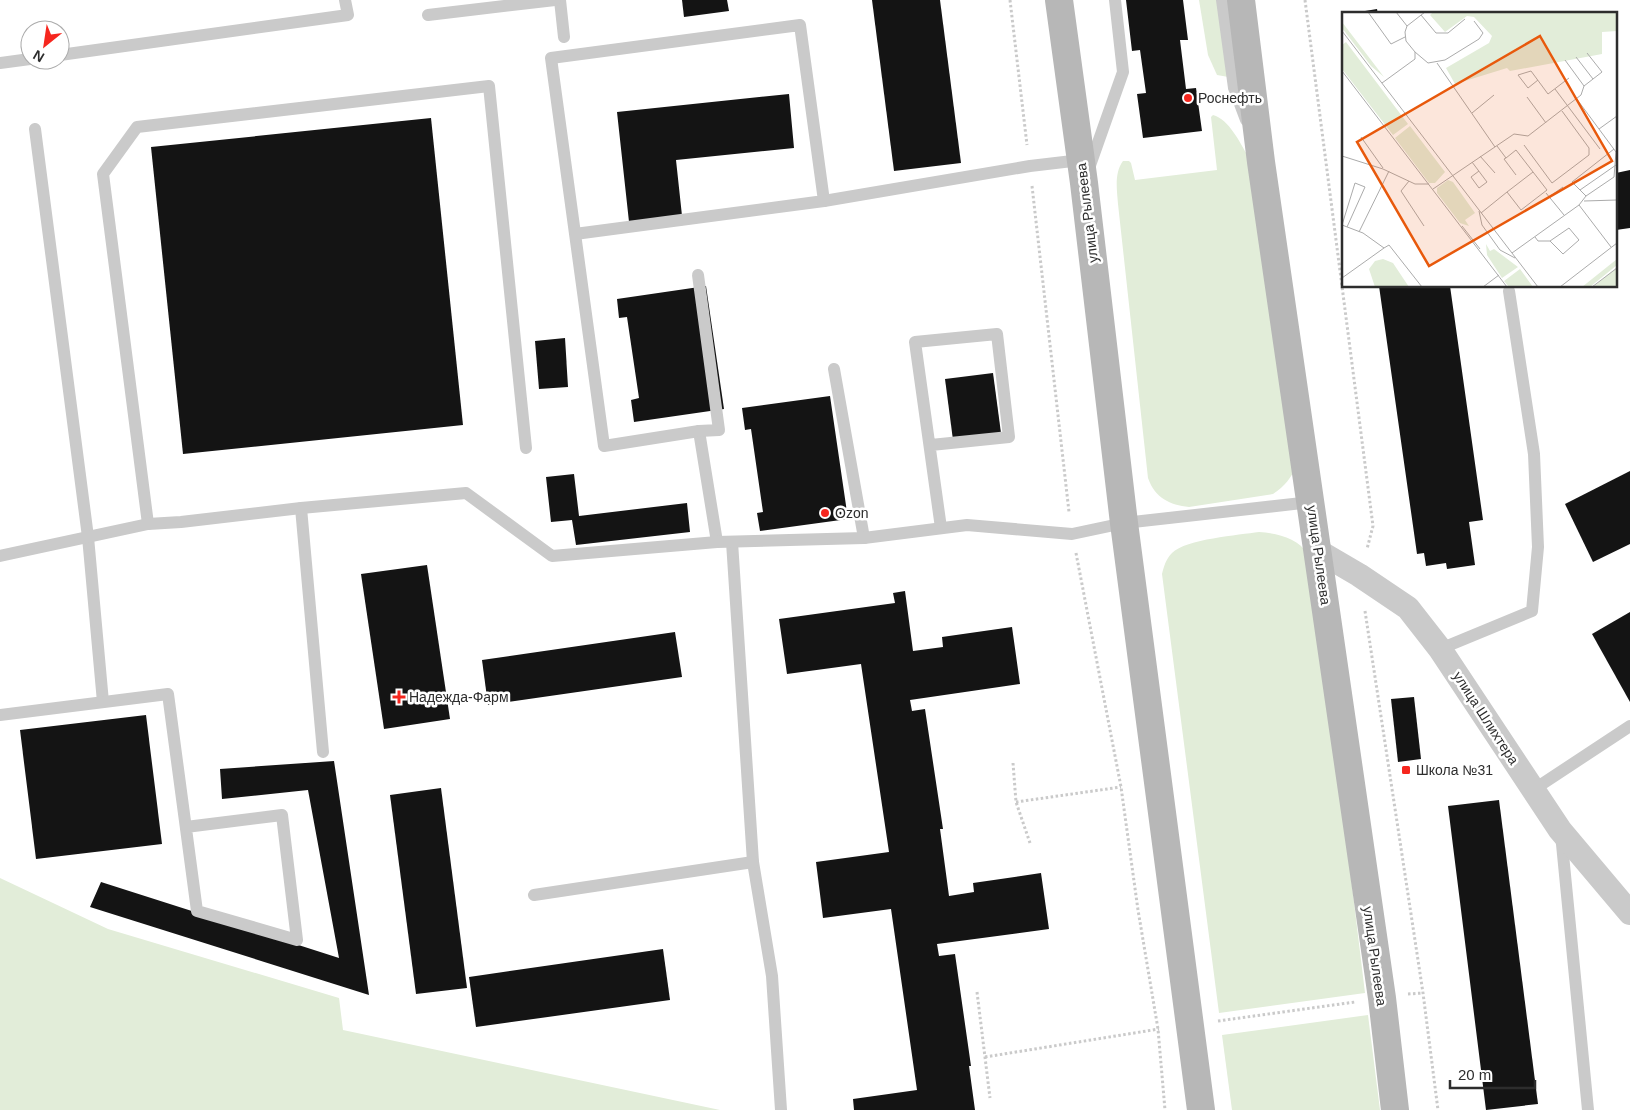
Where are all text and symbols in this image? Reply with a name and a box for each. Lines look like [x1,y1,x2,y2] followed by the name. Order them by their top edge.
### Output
[1342,12,1618,288] inset map
[20,20,70,70] north arrow
[30,47,47,66] text: N
[1198,90,1262,106] place label: Роснефть
[1182,92,1194,104] marker: Роснефть
[1073,162,1101,264] street label: улица Рылеева
[1304,504,1334,606] street label: улица Рылеева
[835,505,868,521] place label: Ozon
[819,507,831,519] marker: Ozon
[1450,668,1522,768] street label: улица Шлихтера
[409,689,509,705] place label: Надежда-Фарм
[393,691,405,703] marker: Надежда-Фарм
[1416,762,1493,778] place label: Школа №31
[1400,764,1412,776] marker: Школа №31
[1360,905,1390,1007] street label: улица Рылеева
[1450,1058,1535,1090] scale bar
[1458,1066,1491,1083] text: 20 m

